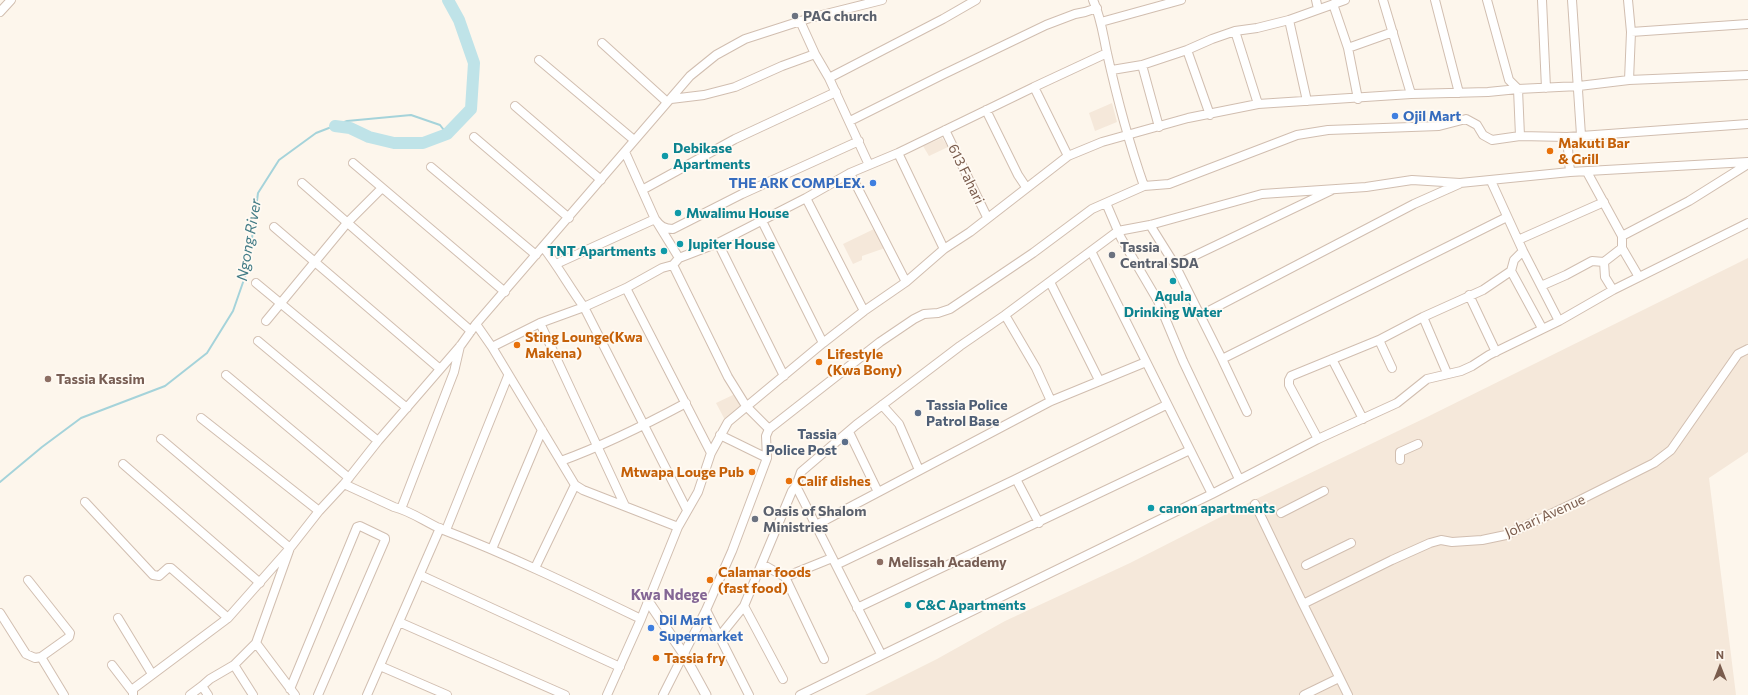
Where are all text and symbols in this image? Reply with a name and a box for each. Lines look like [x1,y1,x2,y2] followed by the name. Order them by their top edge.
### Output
[803,8,877,24] place label: PAG church
[790,11,800,21] marker: PAG church
[1403,108,1461,124] place label: Ojil Mart
[1390,111,1400,121] marker: Ojil Mart
[1558,135,1630,168] place label: Makuti Bar & Grill
[673,140,751,172] place label: Debikase Apartments
[944,141,988,207] street label: 613 Fahari
[1545,146,1555,156] marker: Makuti Bar & Grill
[660,151,670,161] marker: Debikase Apartments
[729,175,865,191] place label: THE ARK COMPLEX.
[868,178,878,188] marker: THE ARK COMPLEX.
[233,197,265,283] water label: Ngong River
[686,205,789,221] place label: Mwalimu House
[673,208,683,218] marker: Mwalimu House
[688,236,775,252] place label: Jupiter House
[675,239,685,249] marker: Jupiter House
[1120,239,1199,272] place label: Tassia Central SDA
[547,243,656,259] place label: TNT Apartments
[659,246,669,256] marker: TNT Apartments
[1107,250,1117,260] marker: Tassia Central SDA
[1168,276,1178,286] marker: Aqula Drinking Water
[1124,288,1222,320] place label: Aqula Drinking Water
[525,329,643,362] place label: Sting Lounge(Kwa Makena)
[512,340,522,350] marker: Sting Lounge(Kwa Makena)
[827,346,902,378] place label: Lifestyle (Kwa Bony)
[814,357,824,367] marker: Lifestyle (Kwa Bony)
[56,371,145,387] place label: Tassia Kassim
[43,374,53,384] marker: Tassia Kassim
[926,397,1008,430] place label: Tassia Police Patrol Base
[913,408,923,418] marker: Tassia Police Patrol Base
[766,426,837,458] place label: Tassia Police Post
[840,437,850,447] marker: Tassia Police Post
[620,464,744,480] place label: Mtwapa Louge Pub
[747,467,757,477] marker: Mtwapa Louge Pub
[797,473,871,489] place label: Calif dishes
[784,476,794,486] marker: Calif dishes
[1502,491,1588,541] street label: Johari Avenue
[1159,500,1275,516] place label: canon apartments
[763,503,866,536] place label: Oasis of Shalom Ministries
[1146,503,1156,513] marker: canon apartments
[750,514,760,524] marker: Oasis of Shalom Ministries
[888,554,1007,570] place label: Melissah Academy
[875,557,885,567] marker: Melissah Academy
[718,564,811,596] place label: Calamar foods (fast food)
[705,575,715,585] marker: Calamar foods (fast food)
[631,586,707,604] district label: Kwa Ndege
[916,597,1026,613] place label: C&C Apartments
[903,600,913,610] marker: C&C Apartments
[659,612,743,644] place label: Dil Mart Supermarket
[646,623,656,633] marker: Dil Mart Supermarket
[1700,647,1740,687] north arrow
[1716,648,1724,661] text: N
[664,650,726,666] place label: Tassia fry
[651,653,661,663] marker: Tassia fry

